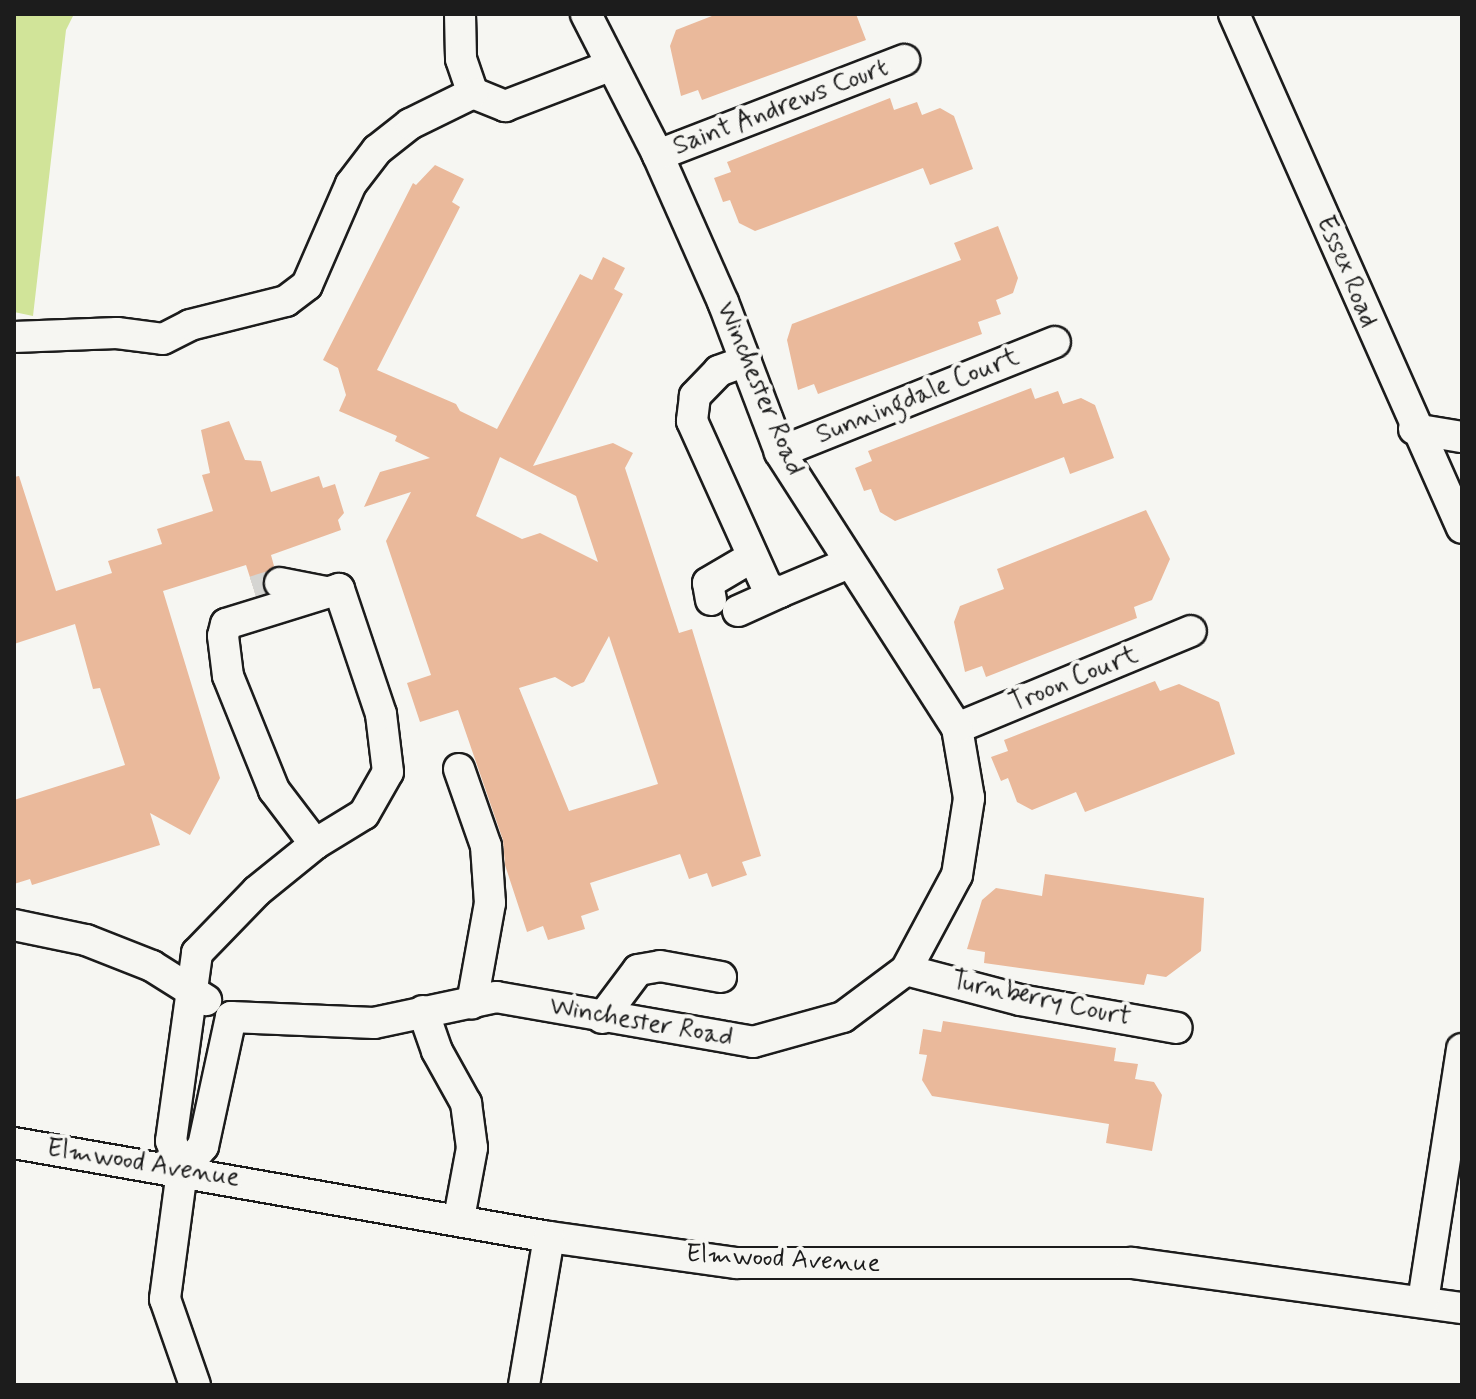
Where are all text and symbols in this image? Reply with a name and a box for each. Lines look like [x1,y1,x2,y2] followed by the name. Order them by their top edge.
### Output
[666,52,896,164] street label: Saint Andrews Court
[1309,211,1383,333] street label: Essex Road
[709,299,809,479] street label: Winchester Road
[815,343,1021,451] street label: Sunningdale Court
[1008,641,1140,719] street label: Troon Court
[949,966,1133,1034] street label: Turnberry Court
[548,992,734,1054] street label: Winchester Road
[48,1134,238,1194] street label: Elmwood Avenue
[689,1240,877,1280] street label: Elmwood Avenue

